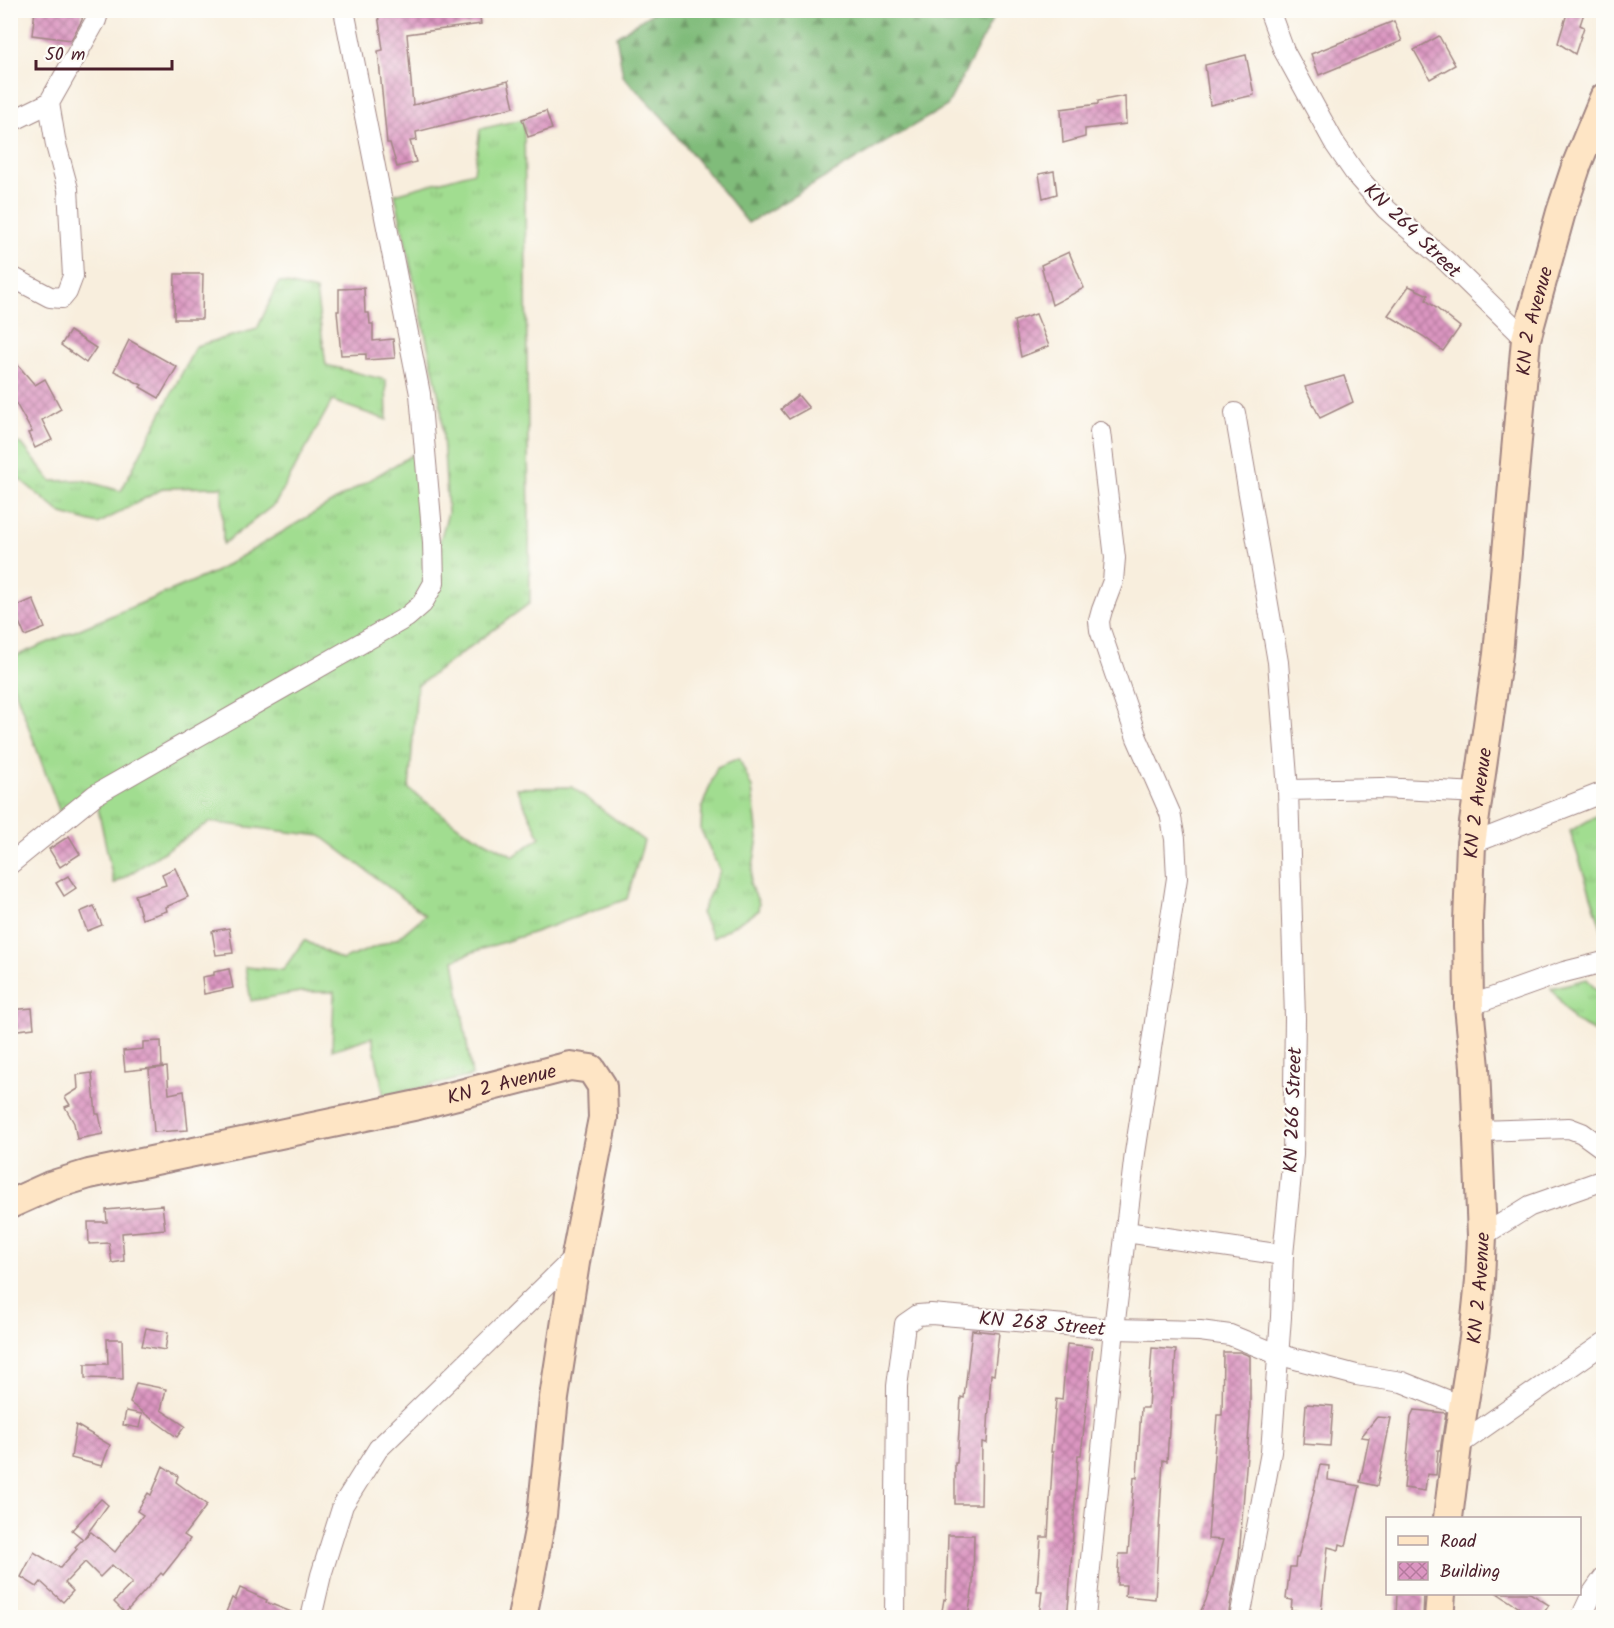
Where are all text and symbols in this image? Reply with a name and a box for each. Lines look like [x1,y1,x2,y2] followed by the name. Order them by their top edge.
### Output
[36,33,172,71] scale bar
[45,41,85,70] text: 50 m
[1355,176,1468,287] street label: KN 264 Street
[1509,263,1563,377] street label: KN 2 Avenue
[1456,746,1503,859] street label: KN 2 Avenue
[1276,1046,1312,1174] street label: KN 266 Street
[444,1056,560,1115] street label: KN 2 Avenue
[1459,1232,1500,1346] street label: KN 2 Avenue
[977,1304,1107,1346] street label: KN 268 Street
[1386,1517,1581,1595] legend
[1440,1528,1477,1557] text: Road
[1440,1558,1500,1587] text: Building

